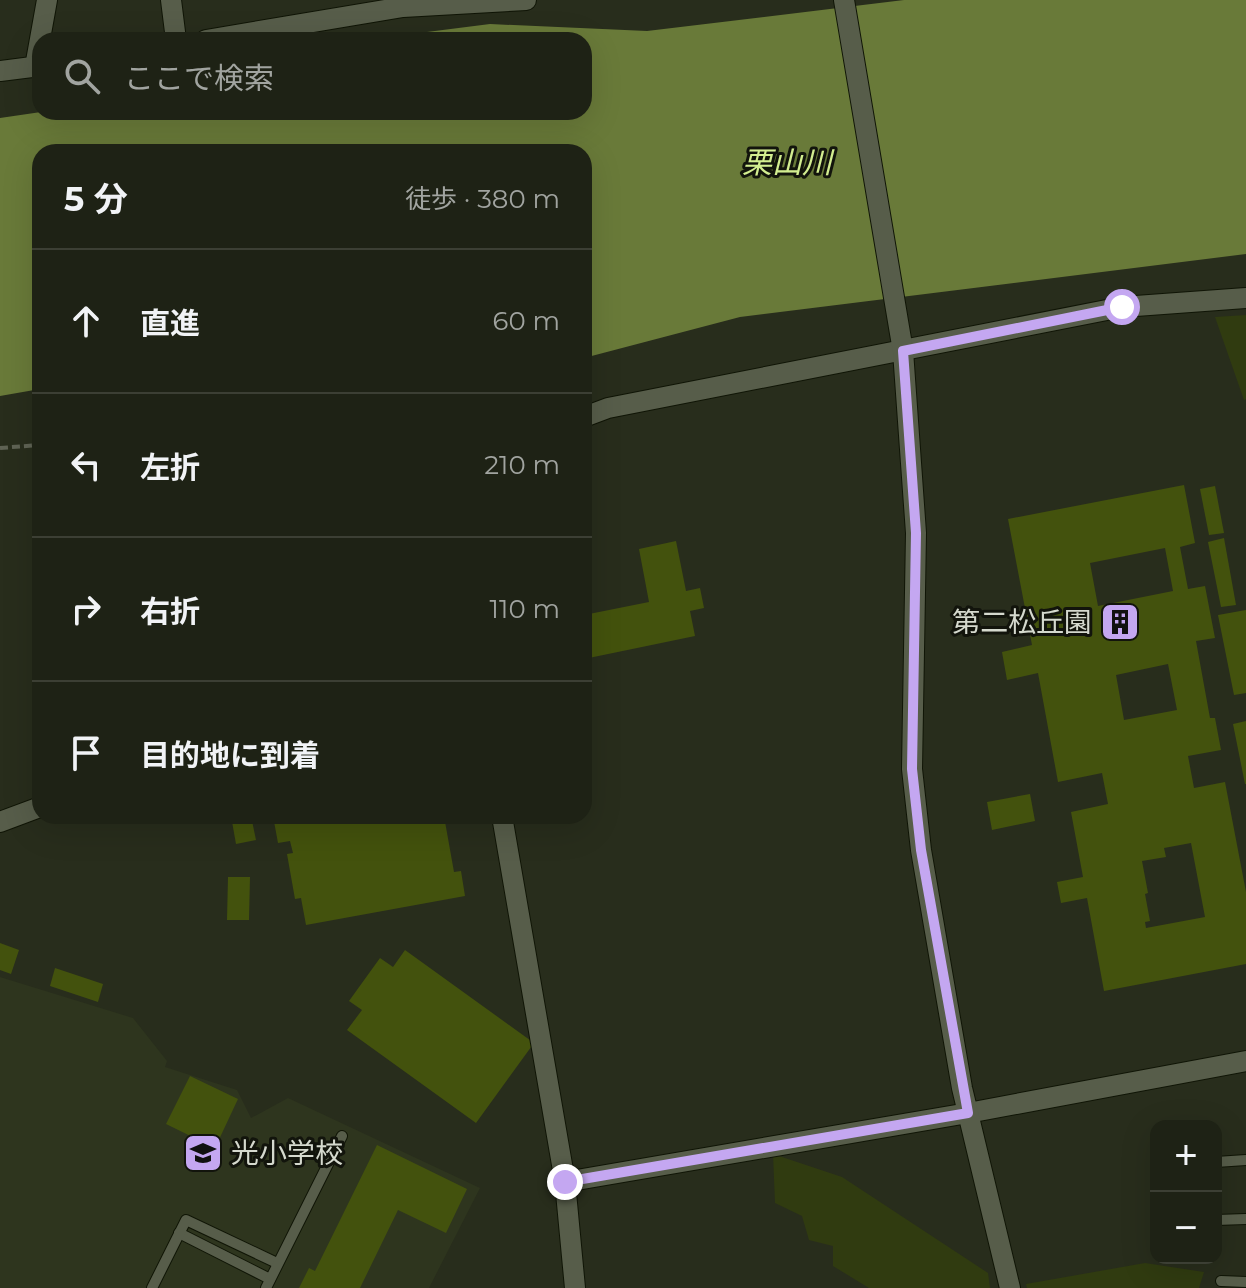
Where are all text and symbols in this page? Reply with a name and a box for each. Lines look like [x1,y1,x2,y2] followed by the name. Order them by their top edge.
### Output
[32,32,592,120] search box
[60,54,104,98] icon: search
[124,60,274,97] text: ここで検索
[742,144,835,181] water label: 栗山川
[64,178,128,220] text: 5 分
[405,183,560,215] text: 徒歩 · 380 m
[1104,289,1140,325] route start
[64,299,108,343] icon: ahead
[140,305,200,342] text: 直進
[493,305,560,337] text: 60 m
[64,443,108,487] icon: left
[140,449,200,486] text: 左折
[484,449,560,481] text: 210 m
[64,587,108,631] icon: right
[140,593,200,630] text: 右折
[490,593,560,625] text: 110 m
[1099,601,1141,643] building icon: 第二松丘園
[952,605,1092,639] place label: 第二松丘園
[64,731,108,775] icon: arrive
[140,737,320,774] text: 目的地に到着
[1150,1120,1222,1264] map controls
[1150,1120,1222,1192] button: +
[182,1132,224,1174] school or university icon: 光小学校
[231,1136,343,1170] place label: 光小学校
[547,1164,583,1200] route end
[1150,1192,1222,1264] button: −

